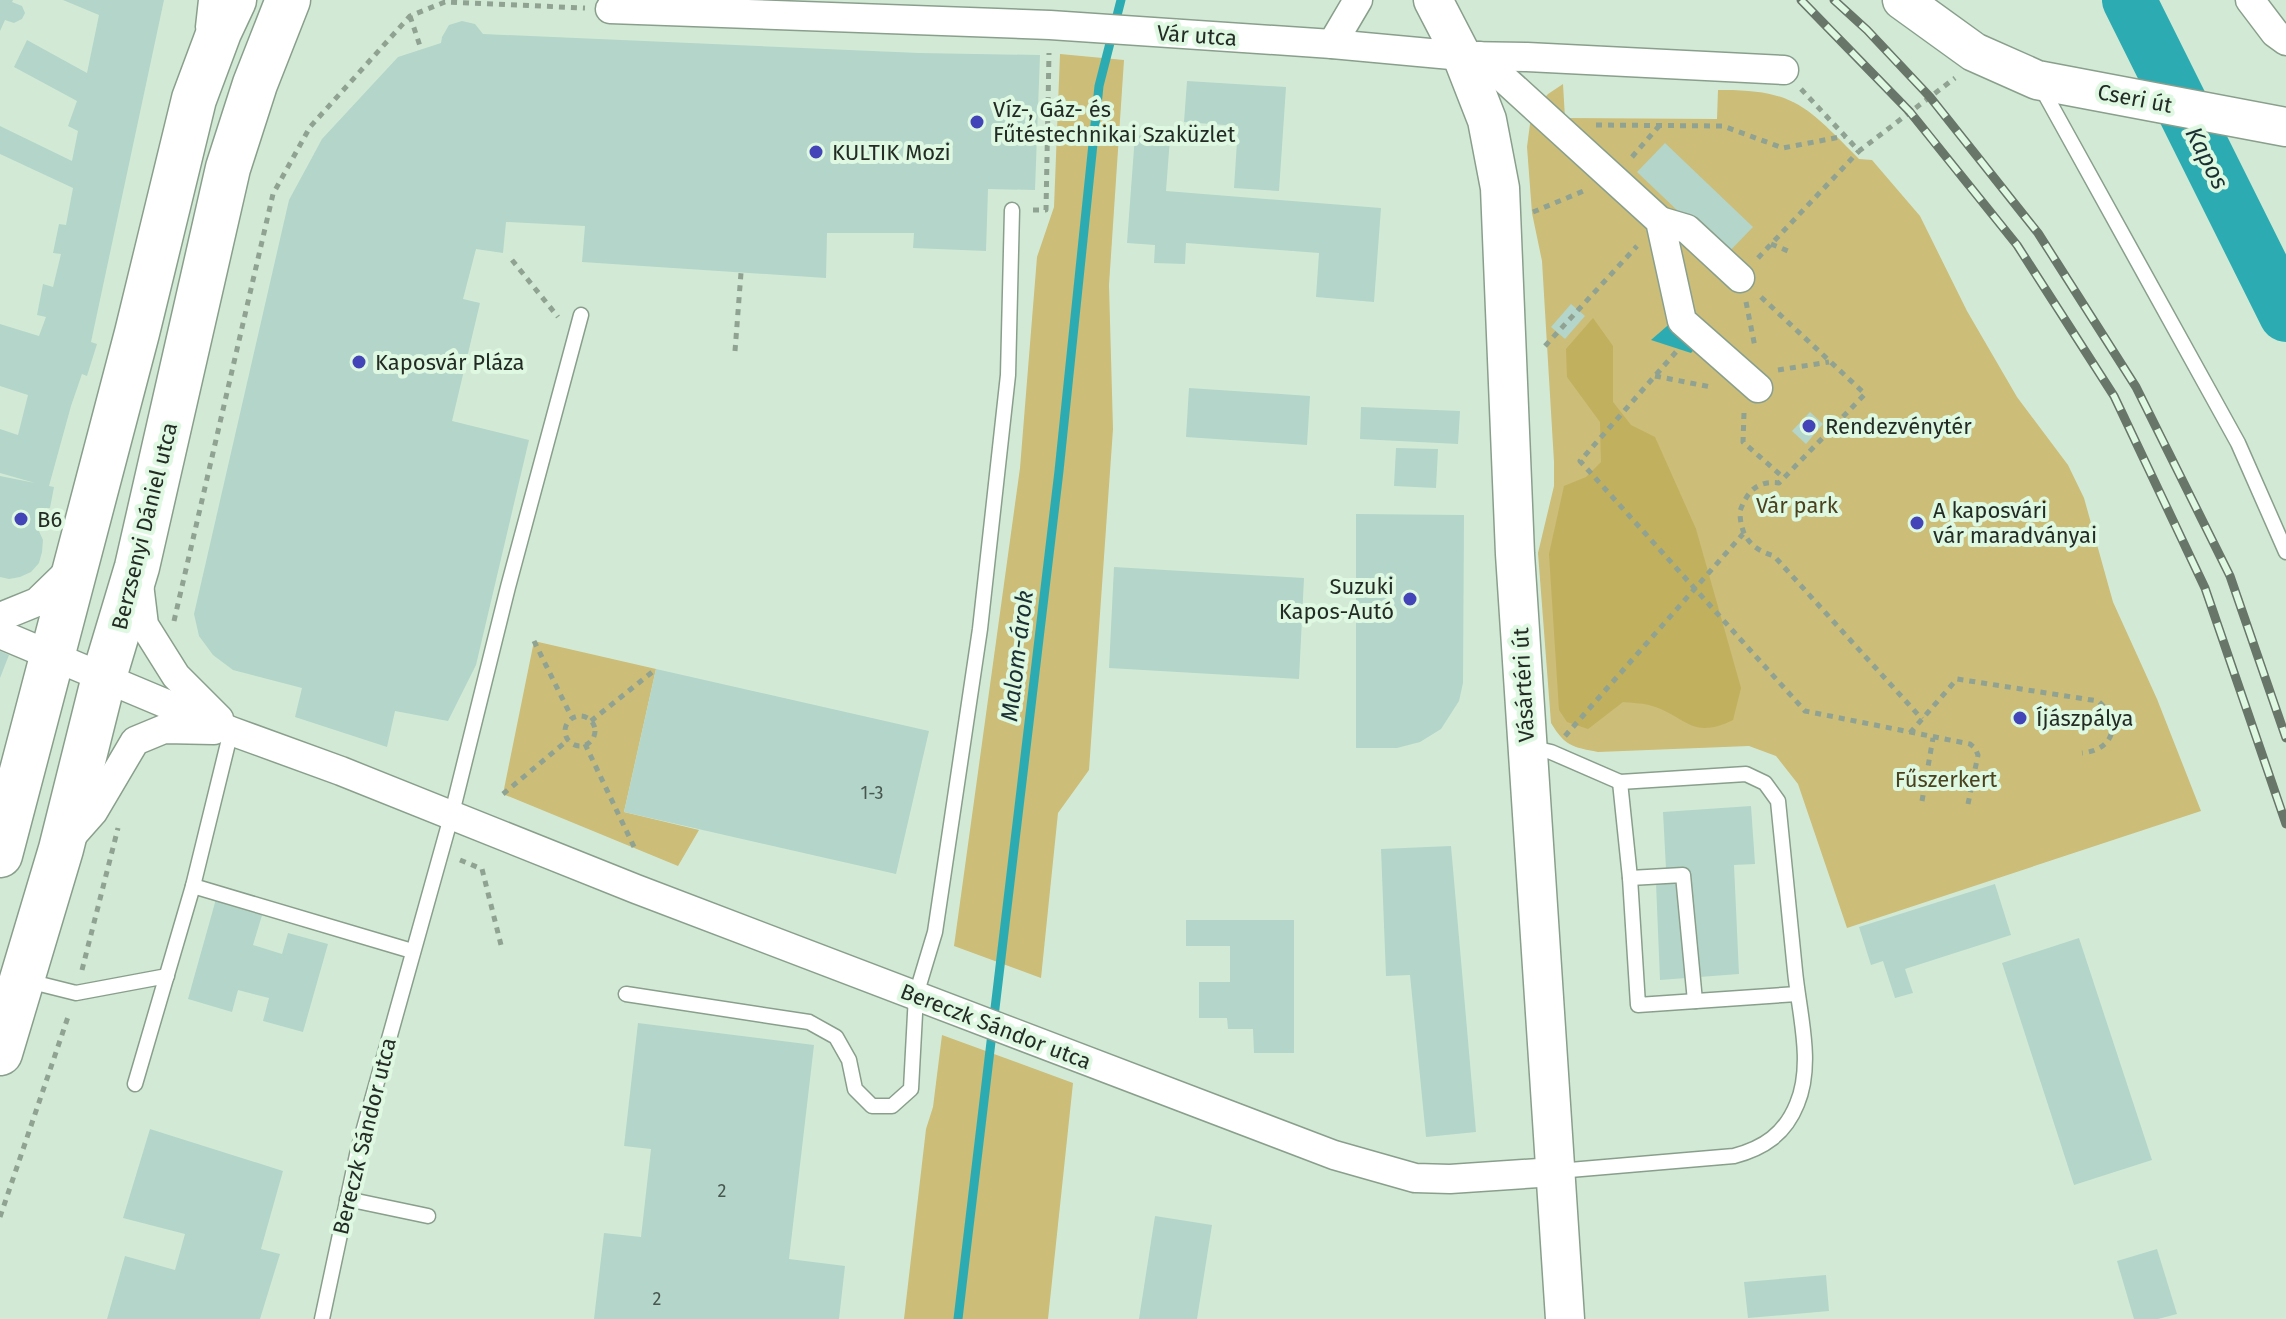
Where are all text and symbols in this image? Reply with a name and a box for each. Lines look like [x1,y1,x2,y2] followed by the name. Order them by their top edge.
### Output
[1156,19,1238,52] street label: Vár utca
[2095,78,2175,119] street label: Cseri út
[993,96,1236,148] place label: Víz-, Gáz- és Fűtéstechnikai Szaküzlet
[968,113,986,131] marker: Víz-, Gáz- és Fűtéstechnikai Szaküzlet
[2180,122,2234,194] water label: Kapos
[832,139,951,166] place label: KULTIK Mozi
[807,143,825,161] marker: KULTIK Mozi
[375,349,524,376] place label: Kaposvár Pláza
[350,353,368,371] marker: Kaposvár Pláza
[1825,413,1972,440] place label: Rendezvénytér
[1800,417,1818,435] marker: Rendezvénytér
[106,420,183,633] street label: Berzsenyi Dániel utca
[1756,492,1839,519] park label: Vár park
[1933,497,2097,549] place label: A kaposvári vár maradványai
[37,506,62,533] place label: B6
[12,510,30,528] marker: B6
[1908,514,1926,532] marker: A kaposvári vár maradványai
[1279,573,1394,625] place label: Suzuki Kapos-Autó
[995,589,1039,723] water label: Malom-árok
[1401,590,1419,608] marker: Suzuki Kapos-Autó
[1507,627,1540,743] street label: Vásártéri út
[2036,705,2134,732] place label: Íjászpálya
[2011,709,2029,727] marker: Íjászpálya
[1895,766,1997,793] park label: Fűszerkert
[861,782,883,804] house number: 1-3
[897,978,1095,1075] street label: Bereczk Sándor utca
[327,1035,402,1238] street label: Bereczk Sándor utca
[718,1180,727,1202] house number: 2
[653,1288,662,1310] house number: 2

